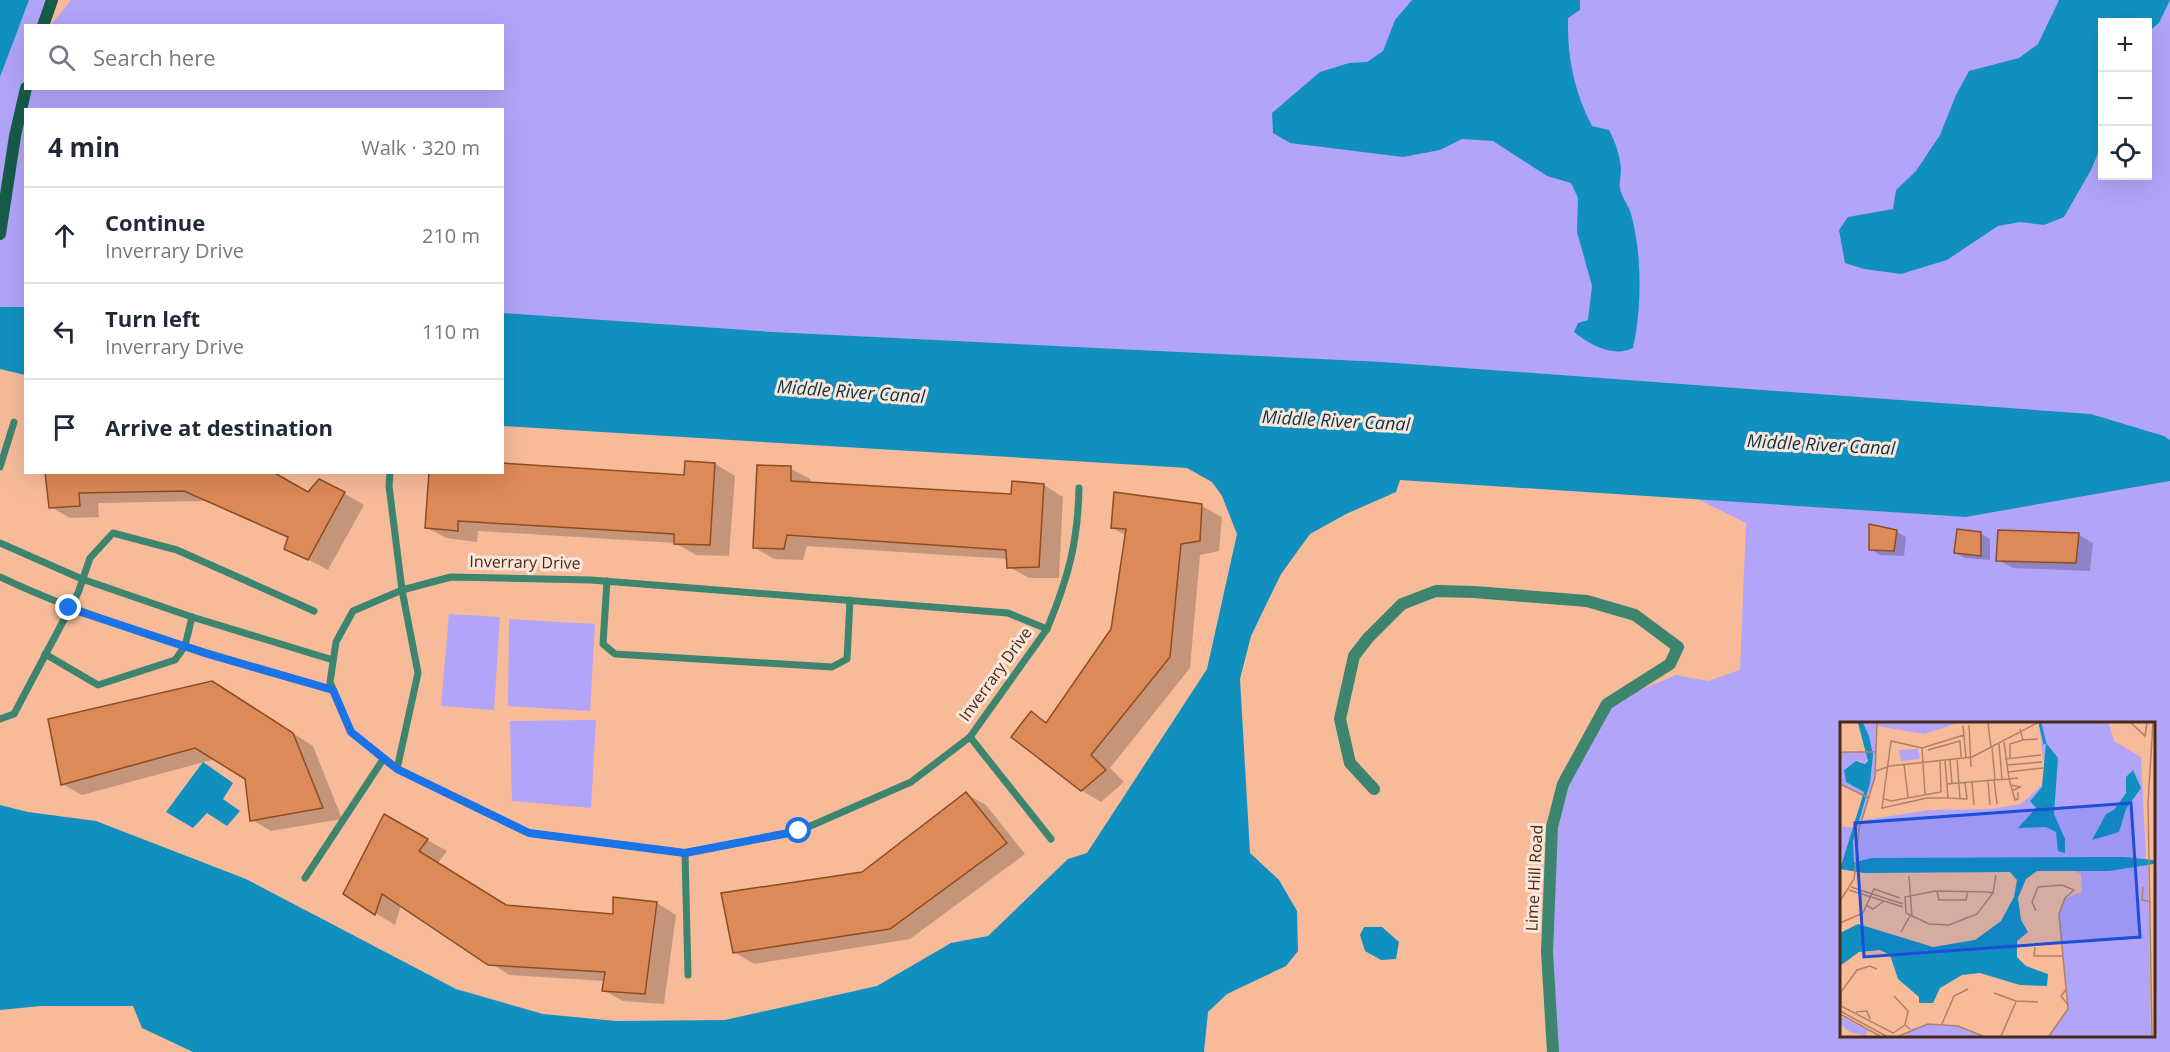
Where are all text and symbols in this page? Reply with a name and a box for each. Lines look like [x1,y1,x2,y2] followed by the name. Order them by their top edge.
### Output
[2098,18,2152,180] map controls
[2098,18,2152,72] button: +
[24,24,504,90] search box
[45,41,78,74] icon: search
[93,42,216,72] text: Search here
[2098,72,2152,126] button: −
[2098,126,2152,180] button: locate
[48,129,120,165] text: 4 min
[361,134,480,161] text: Walk · 320 m
[105,207,205,237] text: Continue
[48,219,81,252] icon: ahead
[422,222,480,249] text: 210 m
[105,237,244,264] text: Inverrary Drive
[105,303,200,333] text: Turn left
[48,315,81,348] icon: left
[422,318,480,345] text: 110 m
[105,333,244,360] text: Inverrary Drive
[776,374,926,408] water label: Middle River Canal
[1261,404,1411,436] water label: Middle River Canal
[48,411,81,444] icon: arrive
[105,412,333,442] text: Arrive at destination
[1746,428,1896,460] water label: Middle River Canal
[469,550,581,574] street label: Inverrary Drive
[55,594,81,620] route end
[953,623,1037,725] street label: Inverrary Drive
[1840,722,2155,1037] inset map
[785,817,811,843] route start
[1520,824,1548,932] street label: Lime Hill Road

